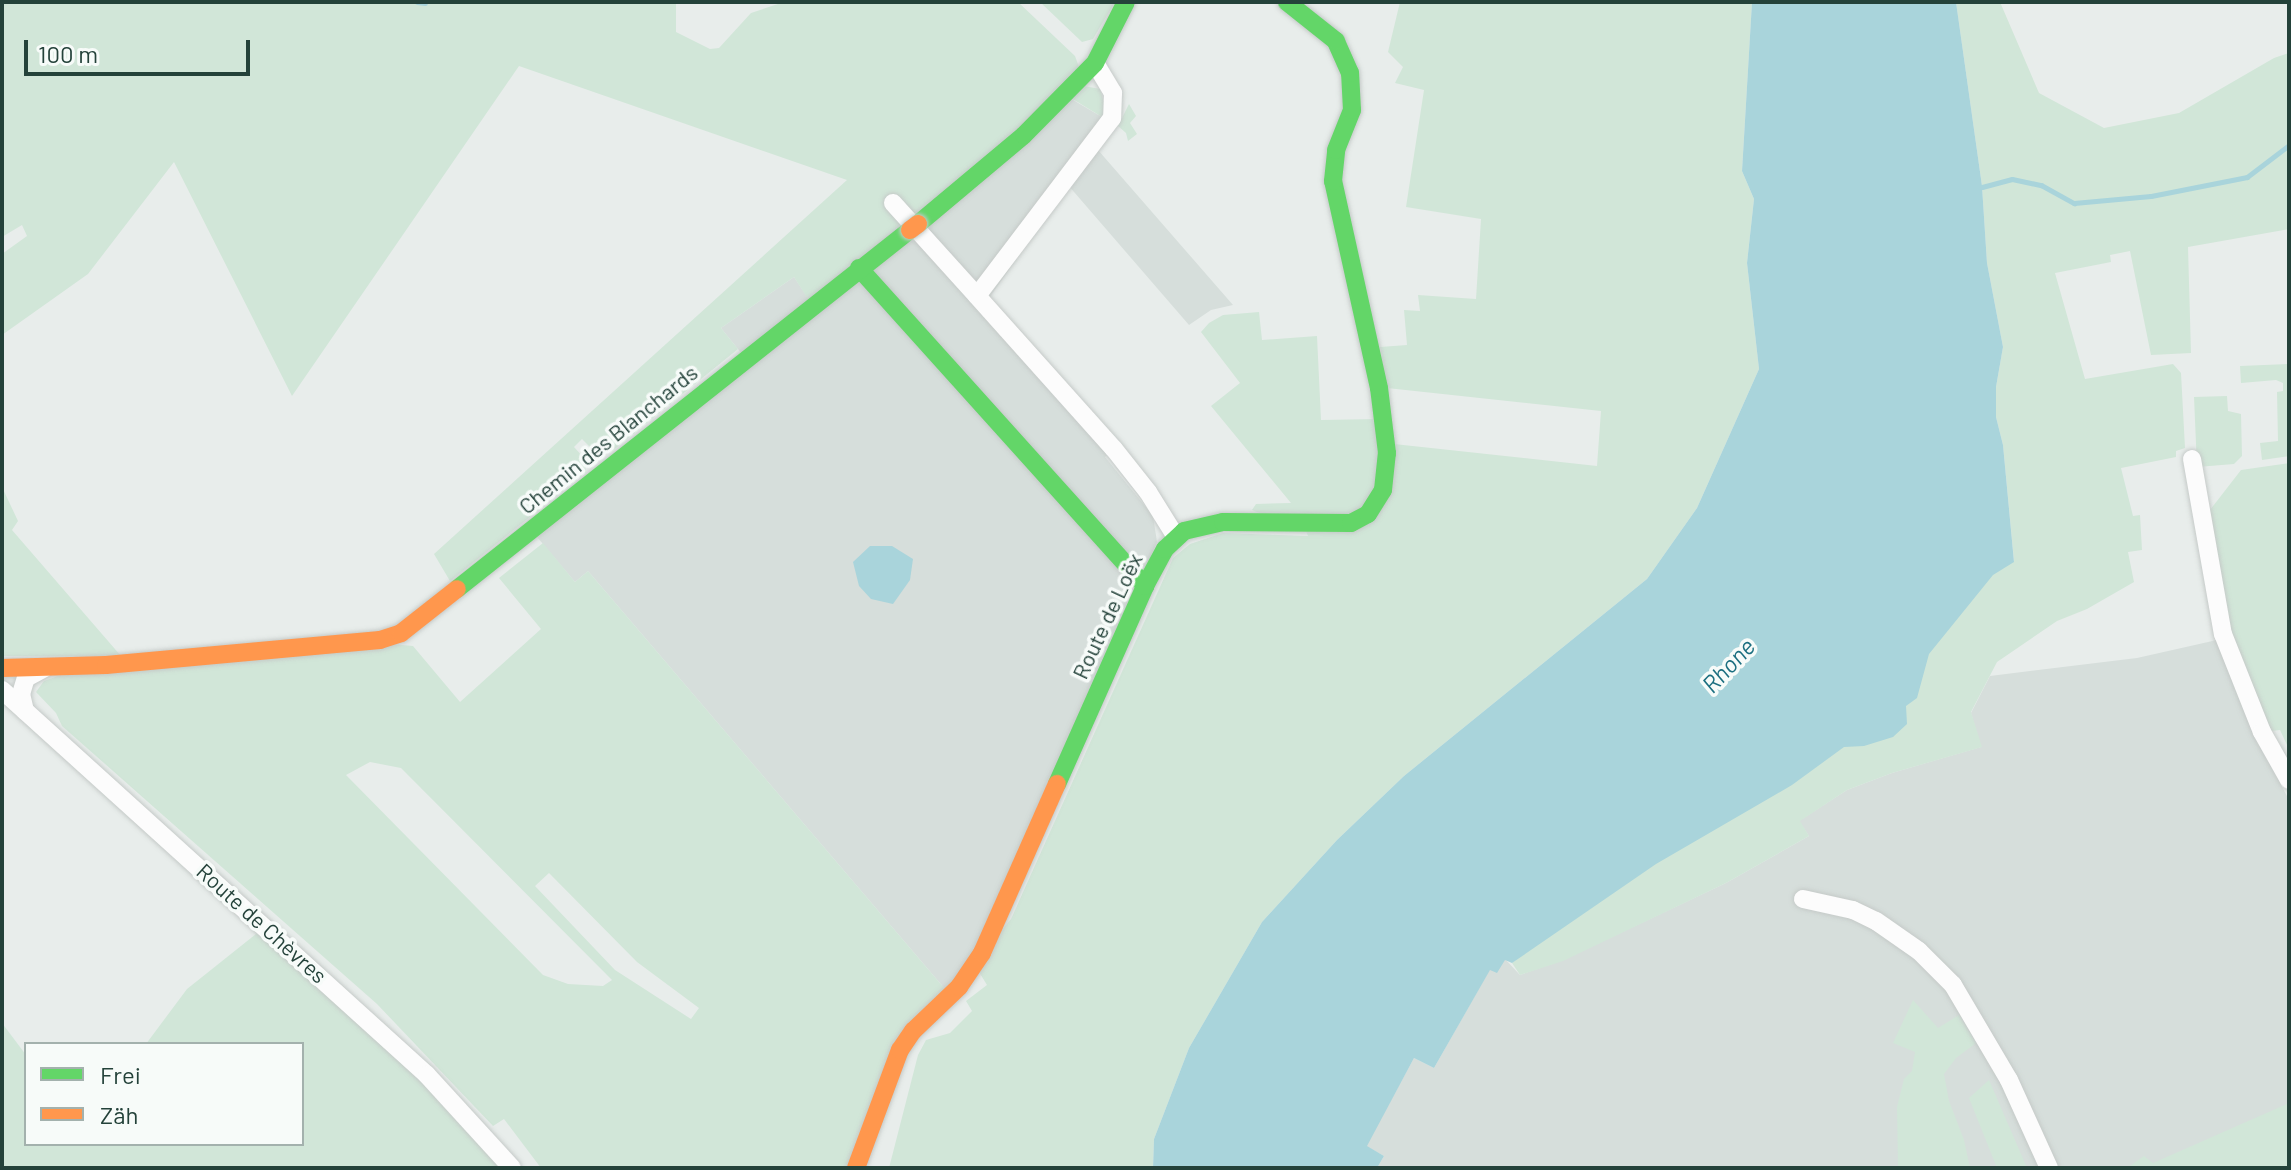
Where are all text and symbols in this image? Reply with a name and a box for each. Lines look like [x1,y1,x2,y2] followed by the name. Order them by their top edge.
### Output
[28,24,254,74] scale bar
[38,39,98,68] text: 100 m
[513,359,703,519] street label: Chemin des Blanchards
[1066,549,1148,683] street label: Route de Loëx
[1696,632,1760,698] water label: Rhone
[191,858,333,988] street label: Route de Chèvres
[24,1042,304,1146] legend
[100,1060,141,1089] text: Frei
[100,1100,138,1129] text: Zäh

